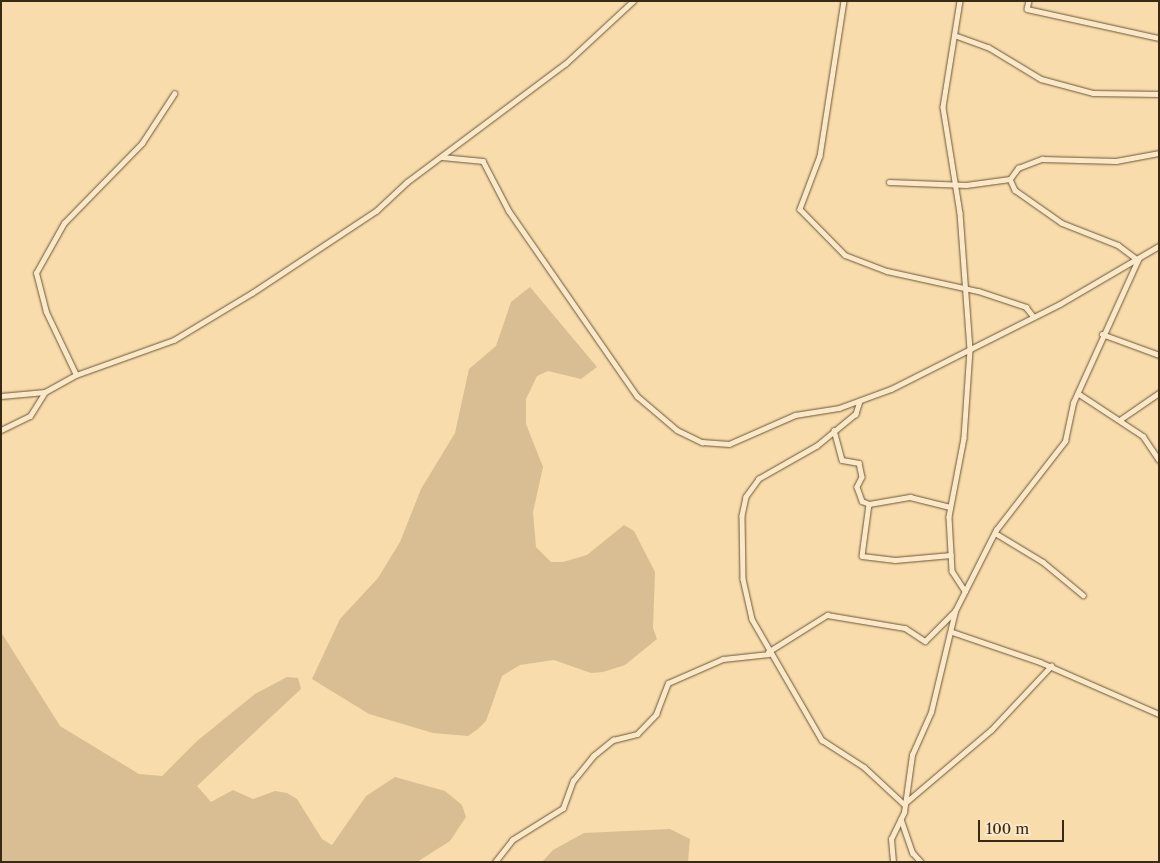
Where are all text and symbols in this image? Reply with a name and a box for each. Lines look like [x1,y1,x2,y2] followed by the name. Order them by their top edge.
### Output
[980,810,1066,842] scale bar
[986,819,1029,838] text: 100 m

